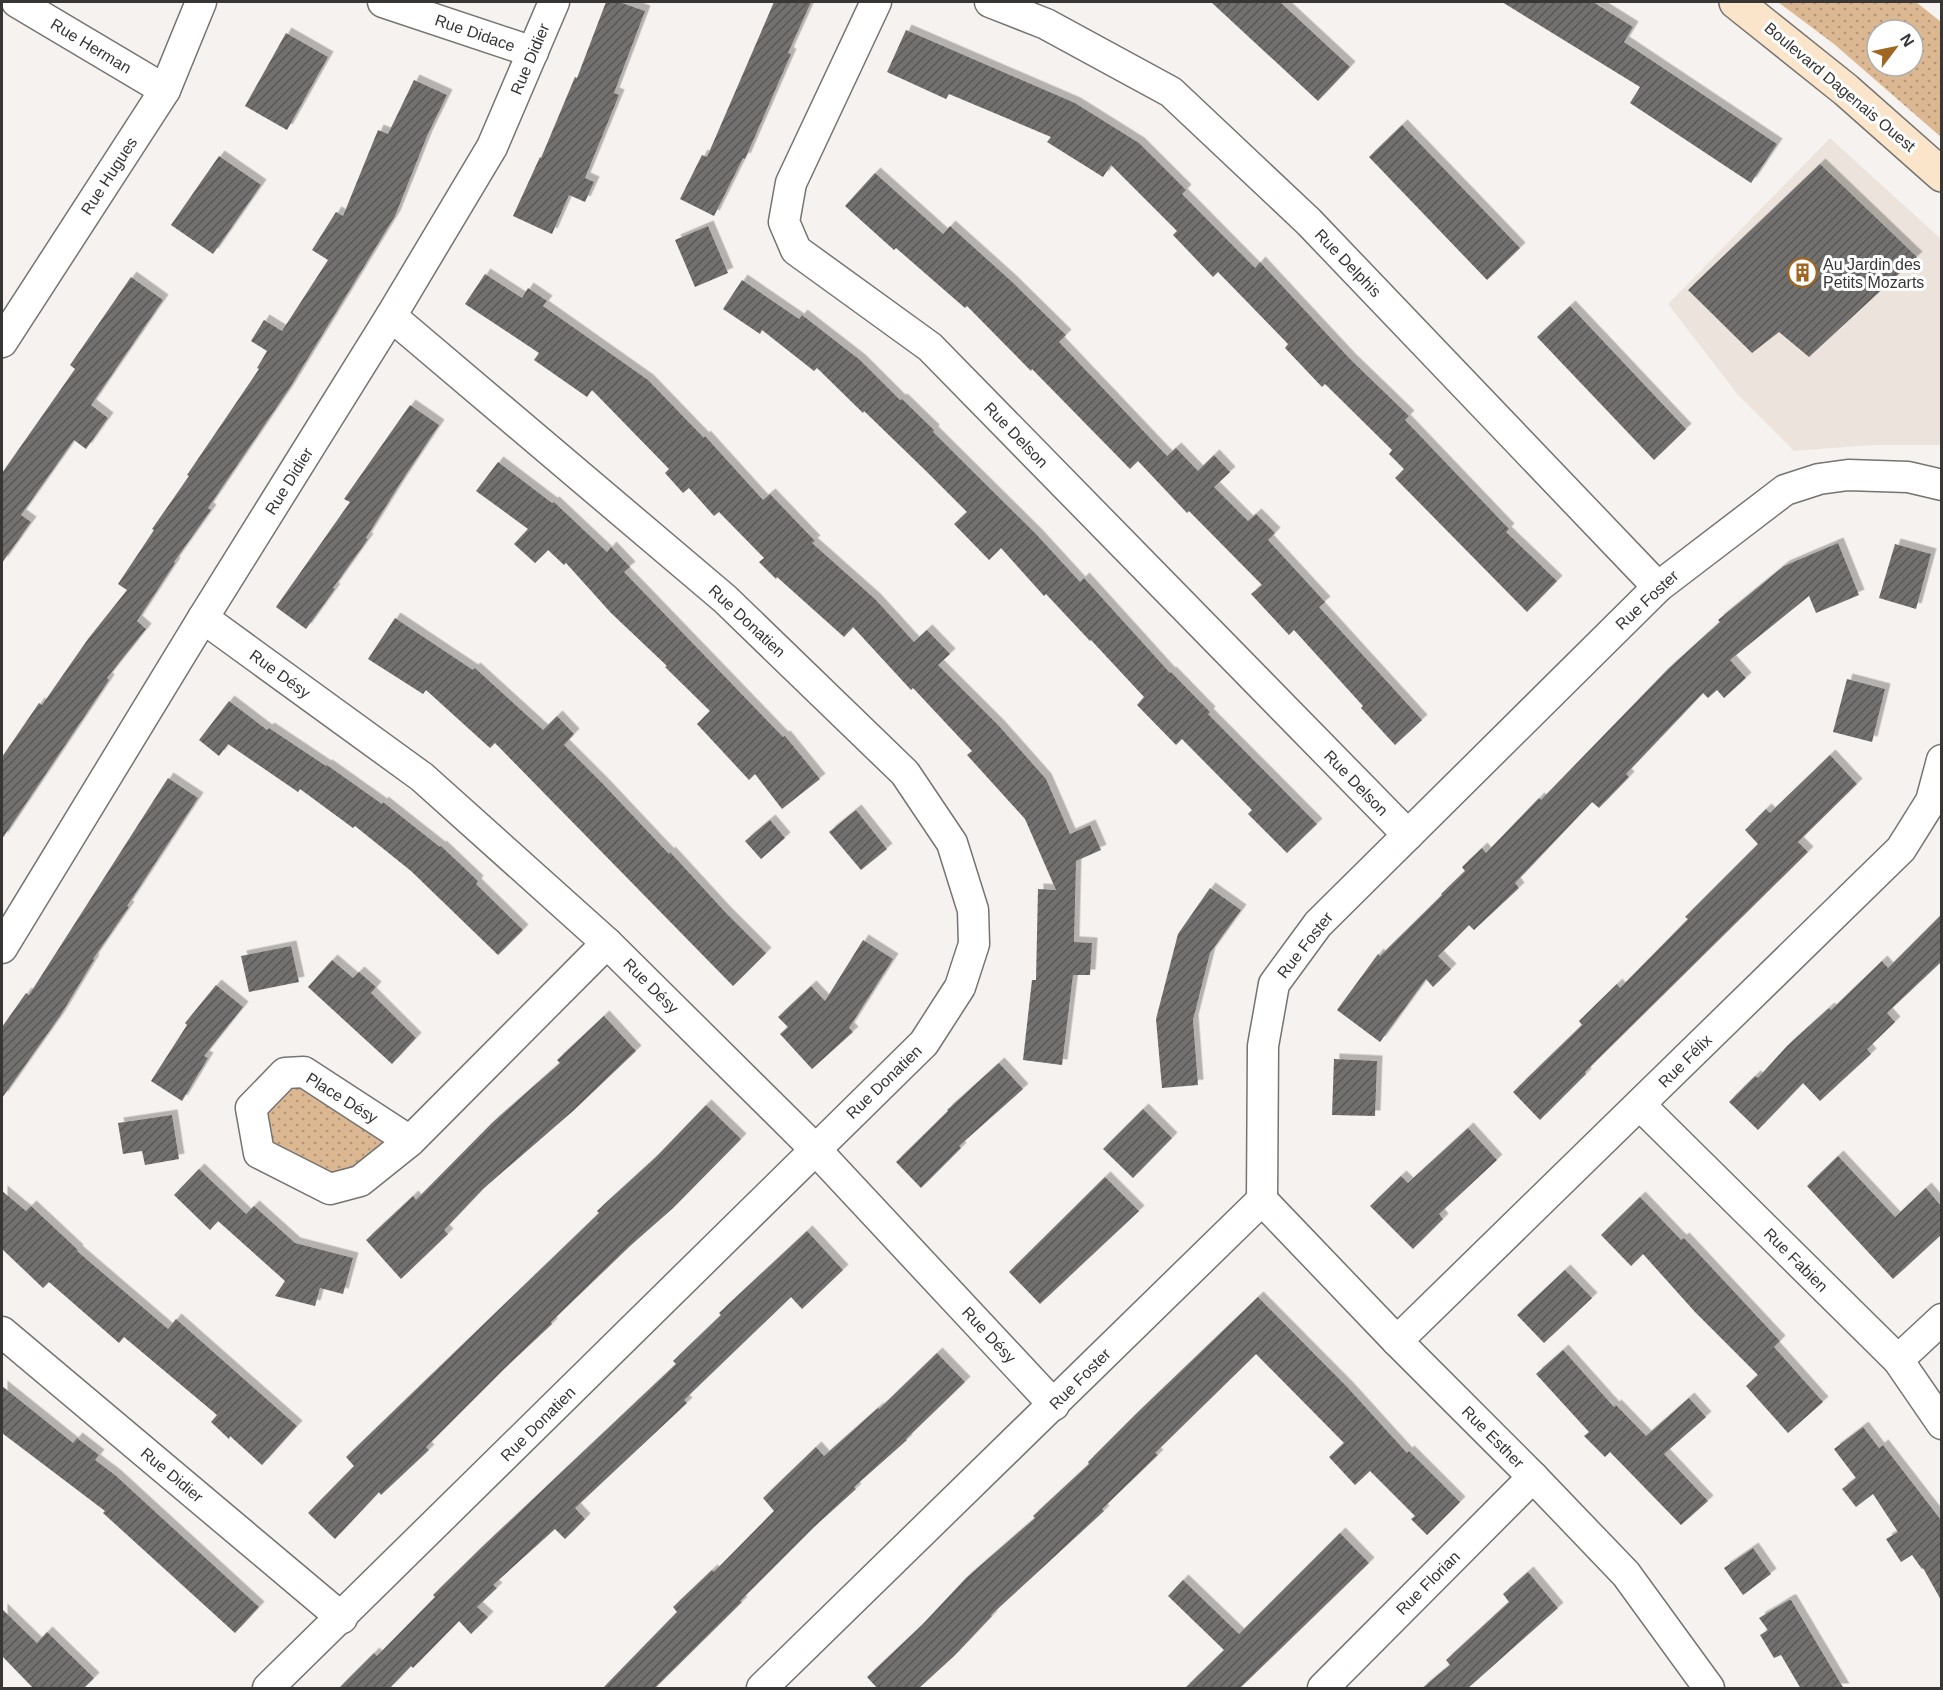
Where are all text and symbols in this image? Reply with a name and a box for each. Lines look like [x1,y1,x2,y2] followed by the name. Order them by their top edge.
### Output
[433,11,517,55] street label: Rue Didace
[48,15,134,77] street label: Rue Herman
[1865,18,1925,78] north arrow
[1761,19,1919,155] street label: Boulevard Dagenais Ouest
[507,20,553,97] street label: Rue Didier
[1897,31,1918,50] text: N
[78,134,140,218] street label: Rue Hugues
[1312,226,1384,300] street label: Rue Delphis
[1823,256,1924,291] place label: Au Jardin des Petits Mozarts
[1786,257,1818,289] building icon: Au Jardin des Petits Mozarts
[981,399,1051,471] street label: Rue Delson
[262,444,317,518] street label: Rue Didier
[1612,566,1682,633] street label: Rue Foster
[705,581,789,661] street label: Rue Donatien
[247,646,313,702] street label: Rue Désy
[1321,747,1391,819] street label: Rue Delson
[1274,908,1336,981] street label: Rue Foster
[620,955,682,1017] street label: Rue Désy
[1655,1031,1715,1091] street label: Rue Félix
[843,1042,925,1122] street label: Rue Donatien
[303,1069,381,1127] street label: Place Désy
[1761,1225,1831,1295] street label: Rue Fabien
[959,1304,1019,1366] street label: Rue Désy
[1046,1345,1114,1413] street label: Rue Foster
[497,1383,579,1465] street label: Rue Donatien
[1459,1403,1528,1472] street label: Rue Esther
[138,1444,207,1506] street label: Rue Didier
[1393,1548,1463,1618] street label: Rue Florian

